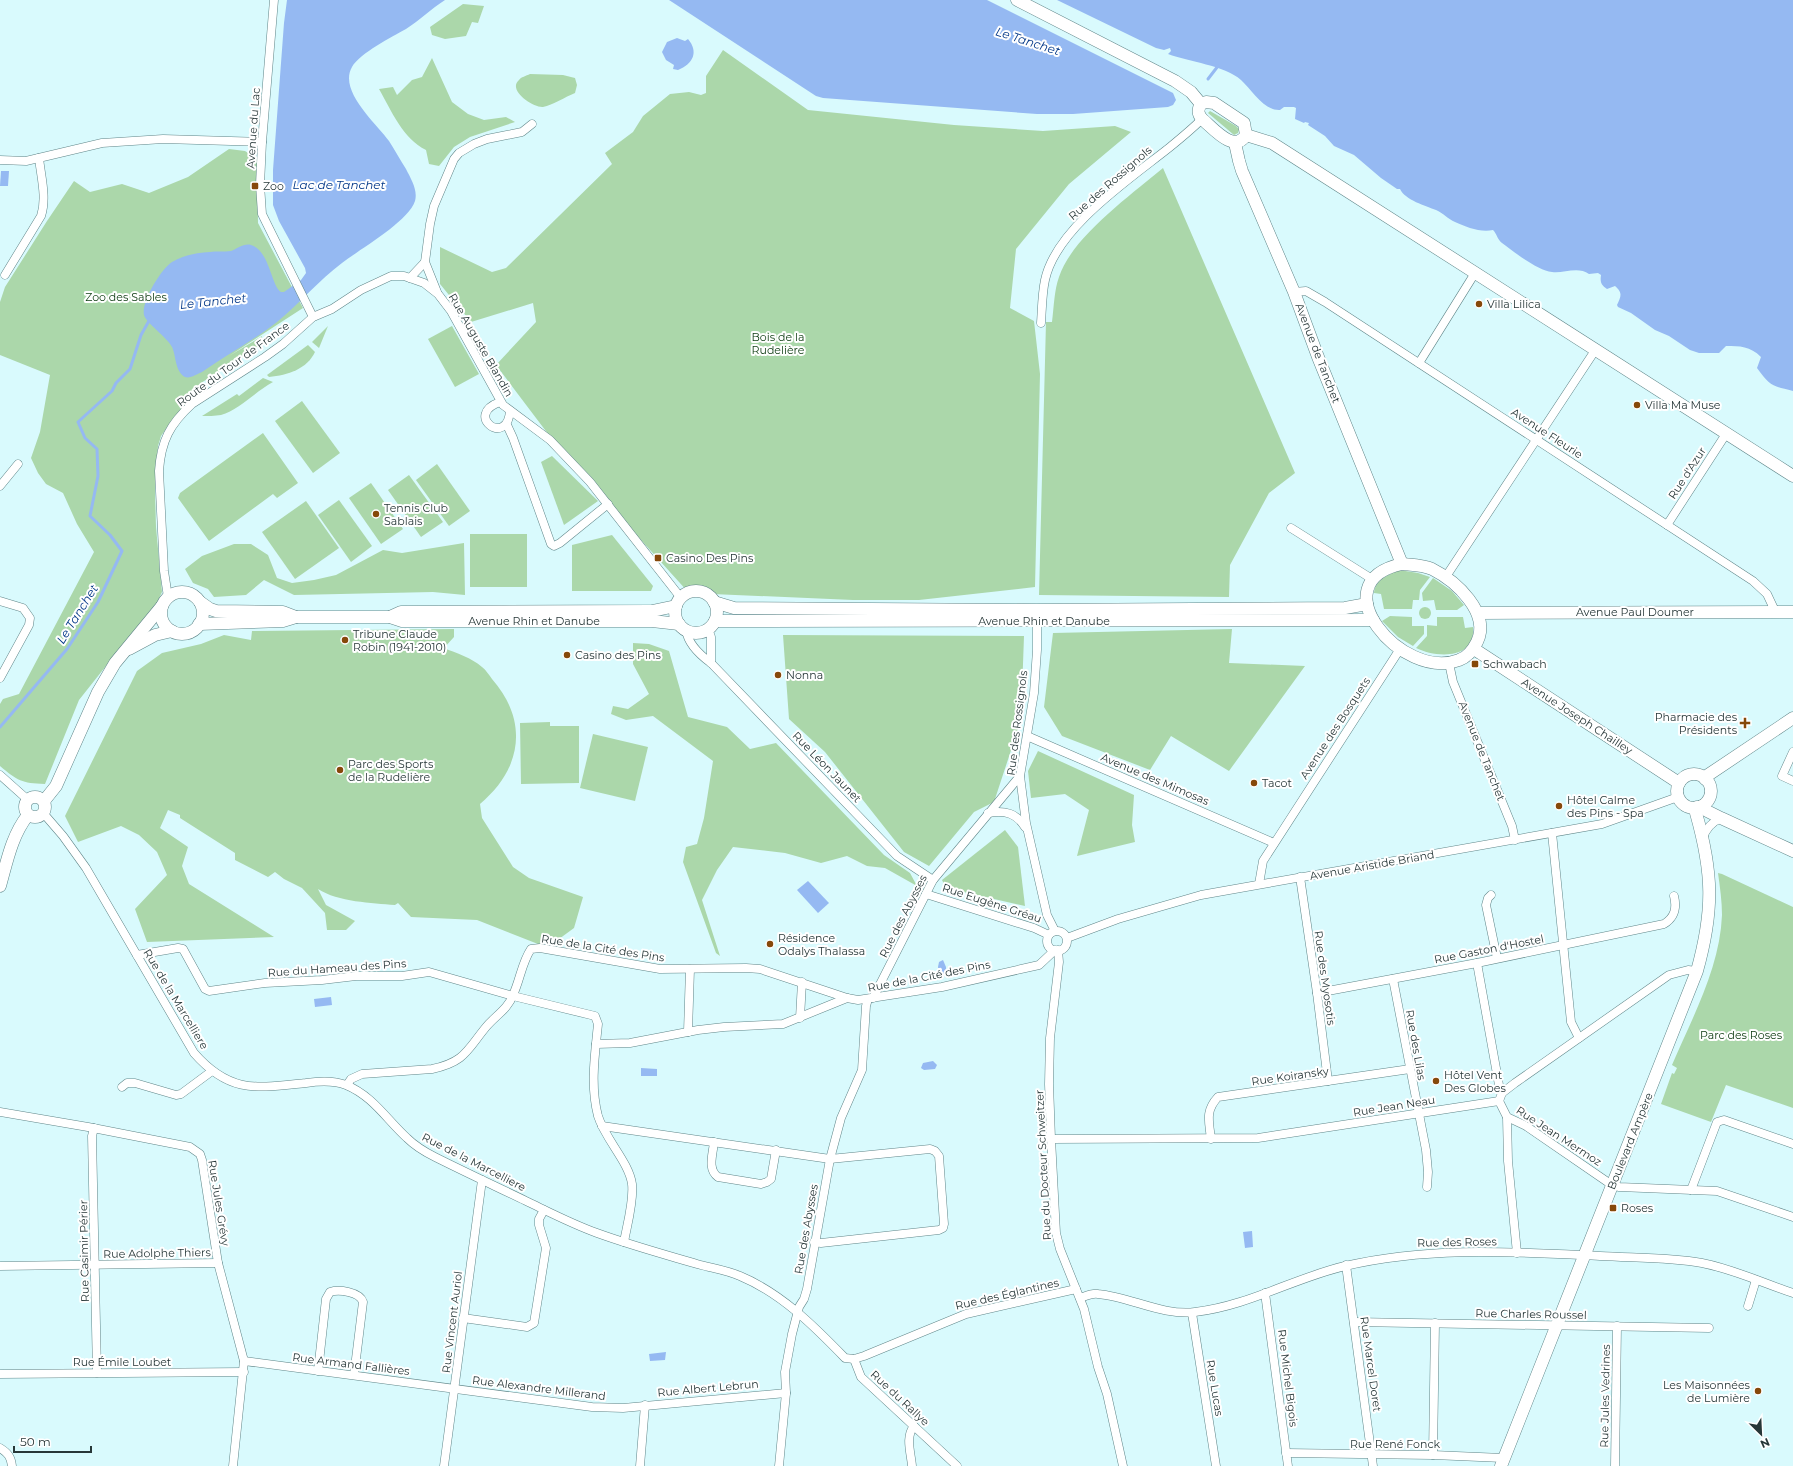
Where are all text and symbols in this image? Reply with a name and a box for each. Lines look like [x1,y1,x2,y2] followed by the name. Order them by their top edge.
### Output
[994,24,1062,58] water label: Le Tanchet
[243,87,263,169] street label: Avenue du Lac
[1065,143,1155,223] street label: Rue des Rossignols
[293,177,386,192] water label: Lac de Tanchet
[263,179,284,193] place label: Zoo
[250,181,260,191] marker: Zoo
[85,290,167,304] park label: Zoo des Sables
[179,290,247,312] water label: Le Tanchet
[446,291,516,399] street label: Rue Auguste Blandin
[1487,297,1541,311] place label: Villa Lilica
[1474,299,1484,309] marker: Villa Lilica
[1292,301,1344,405] street label: Avenue de Tanchet
[174,318,292,409] street label: Route du Tour de France
[752,330,805,357] park label: Bois de la Rudelière
[1645,398,1721,412] place label: Villa Ma Muse
[1632,400,1642,410] marker: Villa Ma Muse
[1509,405,1586,461] street label: Avenue Fleurie
[1665,444,1709,502] street label: Rue d'Azur
[384,501,448,528] place label: Tennis Club Sablais
[371,509,381,519] marker: Tennis Club Sablais
[666,551,754,565] place label: Casino Des Pins
[653,553,663,563] marker: Casino Des Pins
[53,582,101,646] water label: Le Tanchet
[1576,605,1694,619] street label: Avenue Paul Doumer
[468,614,600,628] street label: Avenue Rhin et Danube
[978,614,1110,628] street label: Avenue Rhin et Danube
[353,627,446,654] place label: Tribune Claude Robin (1941-2010)
[340,635,350,645] marker: Tribune Claude Robin (1941-2010)
[575,648,661,662] place label: Casino des Pins
[562,650,572,660] marker: Casino des Pins
[1483,657,1547,671] place label: Schwabach
[1470,659,1480,669] marker: Schwabach
[786,668,823,682] place label: Nonna
[1004,669,1030,776] street label: Rue des Rossignols
[773,670,783,680] marker: Nonna
[1297,674,1374,782] street label: Avenue des Bosquets
[1519,675,1635,757] street label: Avenue Joseph Chailley
[1456,699,1509,803] street label: Avenue de Tanchet
[1655,710,1738,737] place label: Pharmacie des Présidents
[1740,718,1750,728] marker: Pharmacie des Présidents
[790,729,865,806] street label: Rue Léon Jaunet
[1099,750,1212,808] street label: Avenue des Mimosas
[348,757,434,784] place label: Parc des Sports de la Rudelière
[335,765,345,775] marker: Parc des Sports de la Rudelière
[1262,776,1292,790] place label: Tacot
[1249,778,1259,788] marker: Tacot
[1567,793,1644,820] place label: Hôtel Calme des Pins - Spa
[1554,801,1564,811] marker: Hôtel Calme des Pins - Spa
[1309,847,1435,883] street label: Avenue Aristide Briand
[876,872,930,960] street label: Rue des Abysses
[940,880,1044,926] street label: Rue Eugène Gréau
[1311,930,1339,1027] street label: Rue des Myosotis
[540,931,666,965] street label: Rue de la Cité des Pins
[778,931,865,958] place label: Résidence Odalys Thalassa
[1433,931,1545,967] street label: Rue Gaston d'Hostel
[765,939,775,949] marker: Résidence Odalys Thalassa
[140,946,212,1052] street label: Rue de la Marcelliere
[267,956,407,980] street label: Rue du Hameau des Pins
[866,957,992,995] street label: Rue de la Cité des Pins
[1403,1009,1429,1082] street label: Rue des Lilas
[1700,1028,1783,1042] park label: Parc des Roses
[1250,1064,1330,1088] street label: Rue Koiransky
[1444,1068,1506,1095] place label: Hôtel Vent Des Globes
[1431,1076,1441,1086] marker: Hôtel Vent Des Globes
[1032,1089,1054,1241] street label: Rue du Docteur Schweitzer
[1604,1090,1656,1192] street label: Boulevard Ampère
[1352,1093,1436,1119] street label: Rue Jean Neau
[1514,1103,1605,1169] street label: Rue Jean Mermoz
[420,1130,529,1194] street label: Rue de la Marcelliere
[205,1159,233,1247] street label: Rue Jules Grévy
[791,1182,821,1275] street label: Rue des Abysses
[76,1200,92,1302] street label: Rue Casimir Périer
[1621,1201,1654,1215] place label: Roses
[1608,1203,1618,1213] marker: Roses
[1417,1234,1497,1250] street label: Rue des Roses
[103,1245,212,1261] street label: Rue Adolphe Thiers
[439,1270,465,1374] street label: Rue Vincent Auriol
[954,1275,1061,1313] street label: Rue des Églantines
[1475,1306,1587,1322] street label: Rue Charles Roussel
[1357,1315,1385,1413] street label: Rue Marcel Doret
[1275,1328,1301,1428] street label: Rue Michel Bigois
[1597,1343,1613,1448] street label: Rue Jules Vedrines
[292,1350,411,1378] street label: Rue Armand Fallières
[73,1355,172,1369] street label: Rue Émile Loubet
[1204,1359,1226,1418] street label: Rue Lucas
[868,1367,933,1429] street label: Rue du Rallye
[471,1373,607,1403] street label: Rue Alexandre Millerand
[657,1377,759,1399] street label: Rue Albert Lebrun
[1663,1378,1751,1405] place label: Les Maisonnées de Lumière
[1753,1386,1763,1396] marker: Les Maisonnées de Lumière
[1741,1414,1781,1454] north arrow
[14,1428,91,1454] scale bar
[20,1434,51,1449] text: 50 m
[1758,1435,1772,1451] text: N
[1350,1437,1441,1451] street label: Rue René Fonck

